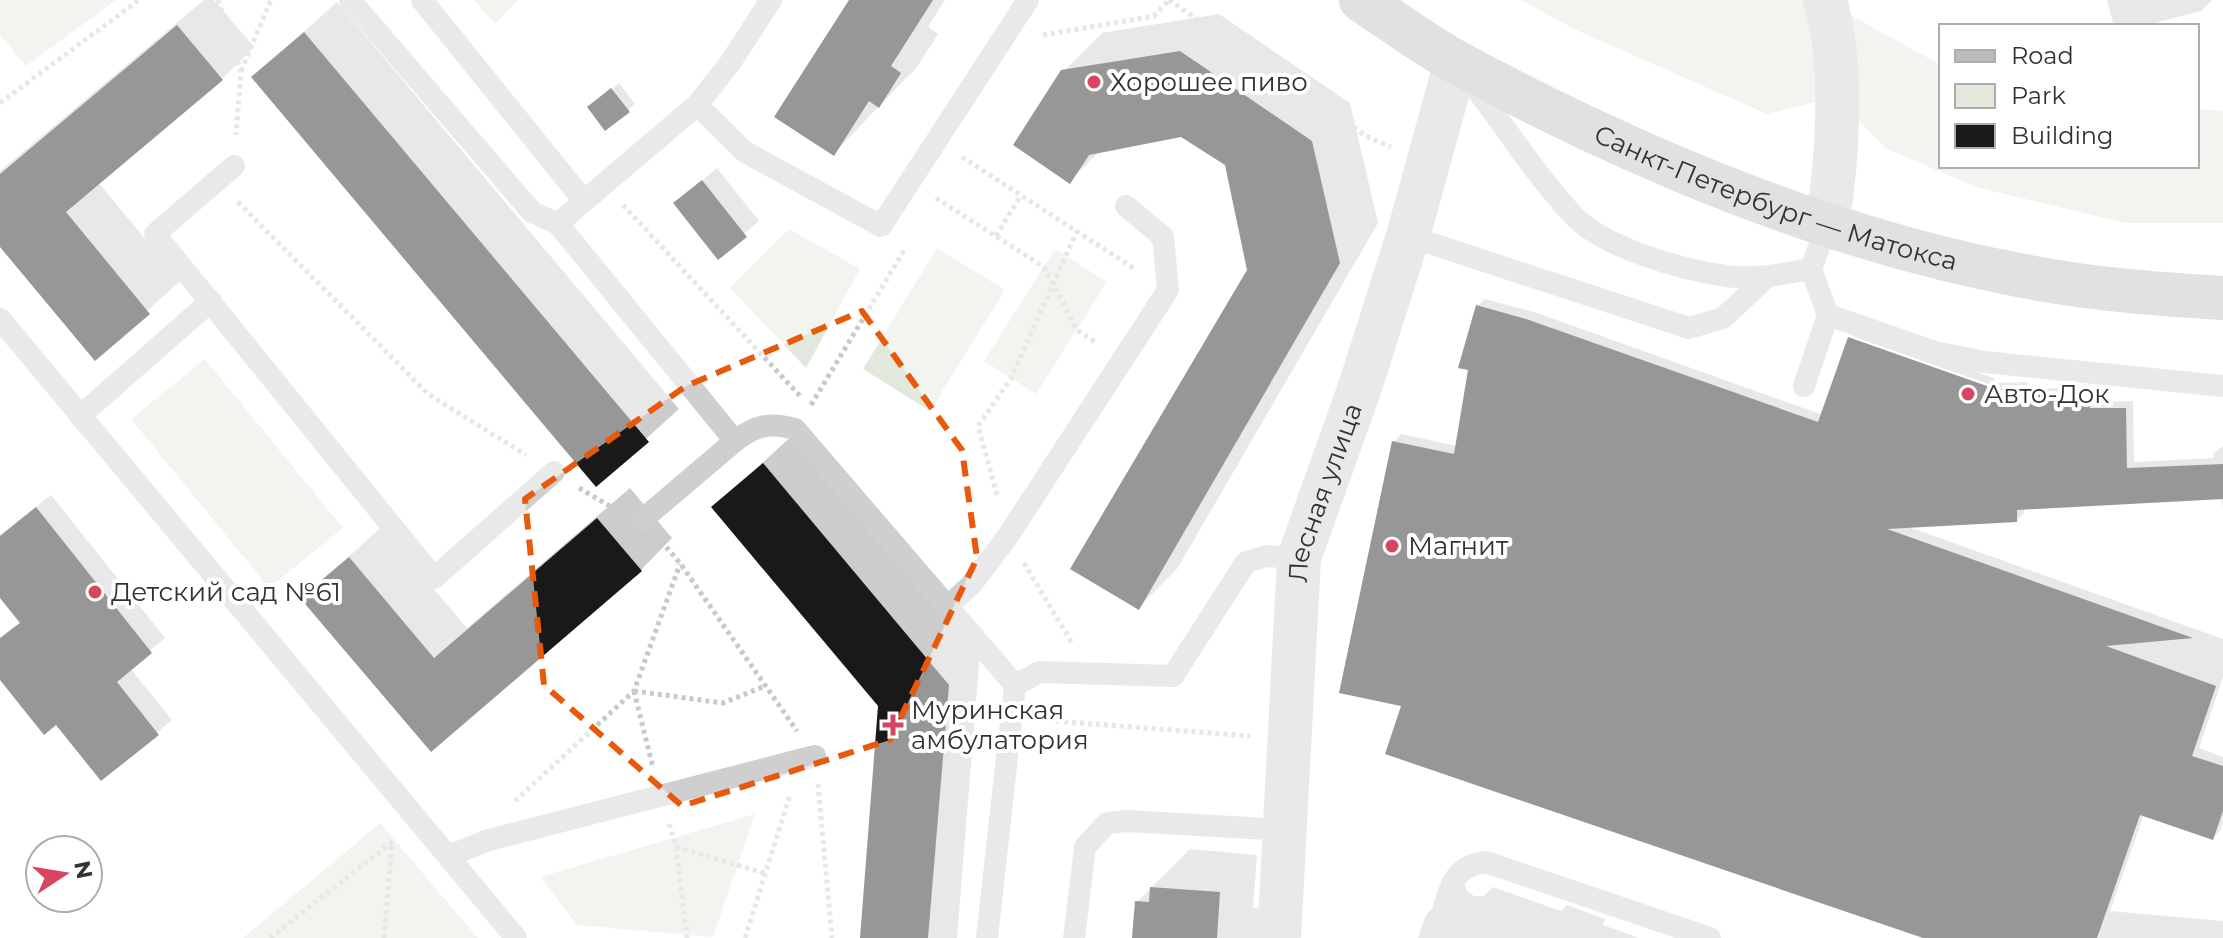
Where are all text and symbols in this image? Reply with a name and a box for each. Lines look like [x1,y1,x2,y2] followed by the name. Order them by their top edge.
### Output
[1939,24,2199,168] legend
[2011,41,2074,70] text: Road
[1110,66,1308,98] place label: Хорошее пиво
[1085,73,1103,91] marker: Хорошее пиво
[2011,81,2066,110] text: Park
[1589,118,1961,277] street label: Санкт-Петербург — Матокса
[2011,121,2114,150] text: Building
[1984,378,2109,410] place label: Авто-Док
[1959,385,1977,403] marker: Авто-Док
[1282,399,1369,583] street label: Лесная улица
[1408,530,1509,562] place label: Магнит
[1383,537,1401,555] marker: Магнит
[111,576,341,608] place label: Детский сад №61
[86,583,104,601] marker: Детский сад №61
[911,694,1089,756] place label: Муринская амбулатория
[882,714,904,736] marker: Муринская амбулатория
[24,834,104,914] north arrow
[68,858,98,881] text: N

